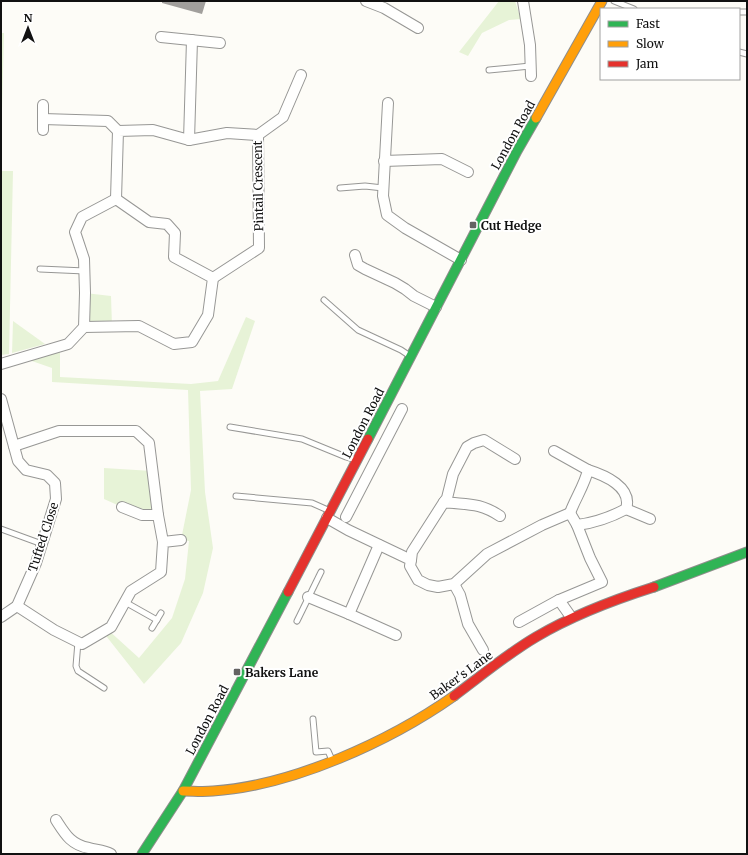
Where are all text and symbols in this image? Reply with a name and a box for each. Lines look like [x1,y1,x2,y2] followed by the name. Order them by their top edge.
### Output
[8,8,48,48] north arrow
[600,8,740,80] legend
[24,11,33,25] text: N
[636,16,660,31] text: Fast
[636,36,665,51] text: Slow
[635,56,659,71] text: Jam
[488,98,538,172] street label: London Road
[250,140,266,231] street label: Pintail Crescent
[481,218,542,233] place label: Cut Hedge
[468,220,478,230] marker: Cut Hedge
[339,385,387,461] street label: London Road
[25,500,61,574] street label: Tufted Close
[427,647,495,703] street label: Baker's Lane
[245,665,319,680] place label: Bakers Lane
[232,667,242,677] marker: Bakers Lane
[182,683,232,757] street label: London Road

